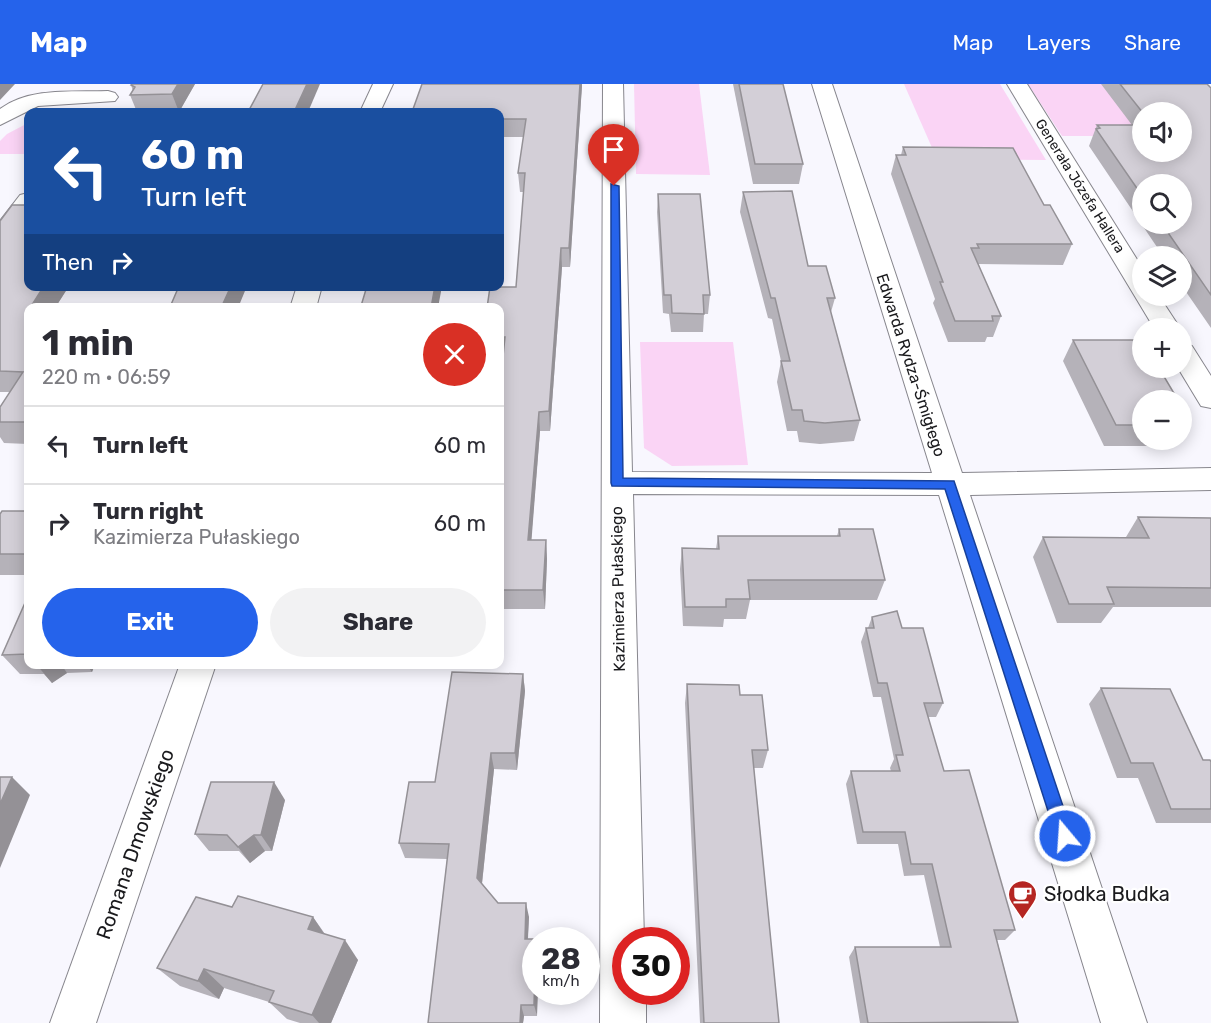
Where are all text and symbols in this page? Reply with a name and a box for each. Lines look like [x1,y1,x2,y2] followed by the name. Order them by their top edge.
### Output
[30,26,87,59] text: Map
[952,30,993,55] text: Map
[1026,30,1091,55] text: Layers
[1124,30,1181,55] text: Share
[1132,102,1192,450] map controls
[1132,102,1192,162] button: sound
[1032,116,1128,256] street label: Generała Józefa Hallera
[588,124,639,186] pin
[141,130,244,180] text: 60 m
[42,132,120,210] icon: left
[597,133,630,166] icon: arrive
[1132,174,1192,234] button: search
[141,181,246,213] text: Turn left
[105,246,138,279] icon: right
[1132,246,1192,306] button: layers
[42,249,93,276] text: Then
[872,271,951,459] street label: Edwarda Rydza-Śmigłego
[1132,318,1192,378] button: +
[42,321,134,364] text: 1 min
[423,323,486,386] button: close
[42,365,171,389] text: 220 m · 06:59
[1132,390,1192,450] button: −
[42,429,75,462] icon: left
[93,432,188,459] text: Turn left
[434,432,486,459] text: 60 m
[93,498,203,525] text: Turn right
[607,506,629,672] street label: Kazimierza Pułaskiego
[42,507,75,540] icon: right
[434,510,486,537] text: 60 m
[93,525,300,549] text: Kazimierza Pułaskiego
[42,588,258,657] button: Exit
[270,588,486,657] button: Share
[91,746,179,942] street label: Romana Dmowskiego
[1033,804,1097,868] position arrow
[1007,878,1039,920] cafe icon: Słodka Budka
[1044,882,1170,906] place label: Słodka Budka
[612,927,690,1005] speed limit sign: 30
[541,941,581,977] text: 28
[542,972,580,990] text: km/h

